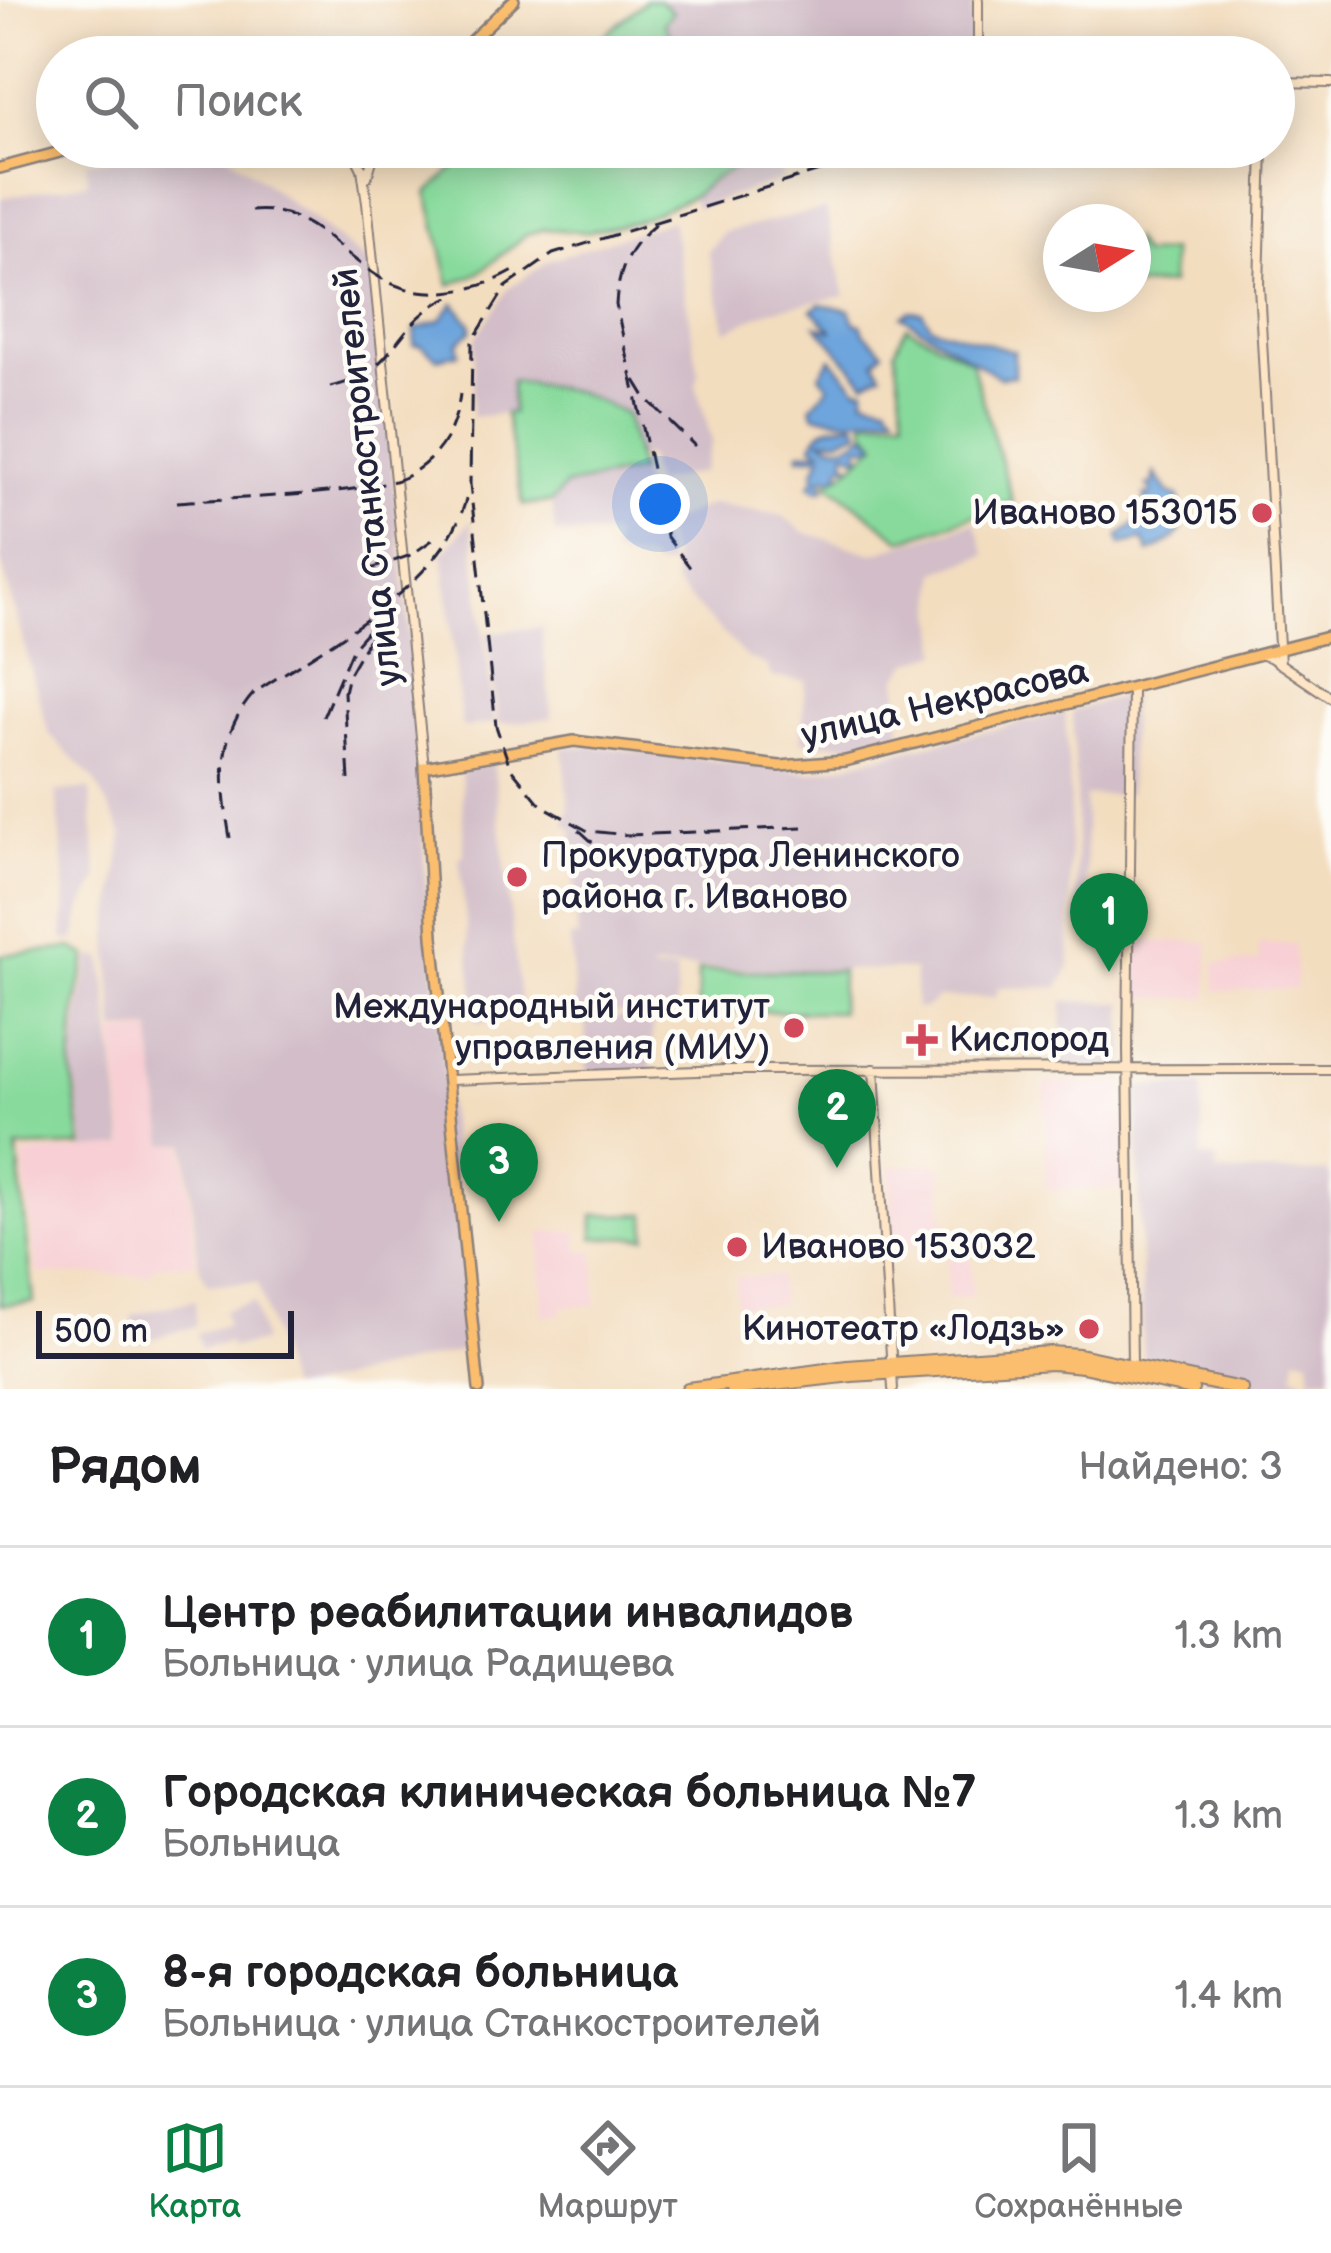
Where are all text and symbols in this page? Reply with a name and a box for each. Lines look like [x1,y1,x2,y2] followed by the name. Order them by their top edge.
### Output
[36,36,1295,168] search box
[78,69,144,135] icon: search
[174,75,302,130] text: Поиск
[1043,204,1151,312] north arrow
[325,266,411,688] street label: улица Станкостроителей
[630,474,690,534] your location
[972,492,1238,535] place label: Иваново 153015
[1249,500,1275,526] marker: Иваново 153015
[797,650,1093,758] street label: улица Некрасова
[541,835,960,919] place label: Прокуратура Ленинского района г. Иваново
[504,864,530,890] marker: Прокуратура Ленинского района г. Иваново
[1070,873,1148,972] pin: 1
[333,986,770,1070] place label: Международный институт управления (МИУ)
[781,1015,807,1041] marker: Международный институт управления (МИУ)
[949,1019,1109,1062] place label: Кислород
[906,1024,938,1056] marker: Кислород
[798,1069,876,1168] pin: 2
[460,1123,538,1222] pin: 3
[761,1226,1036,1269] place label: Иваново 153032
[724,1234,750,1260] marker: Иваново 153032
[36,1305,294,1358] scale bar
[742,1308,1065,1351] place label: Кинотеатр «Лодзь»
[54,1312,148,1352] text: 500 m
[1076,1316,1102,1342] marker: Кинотеатр «Лодзь»
[48,1437,202,1498] text: Рядом
[1078,1444,1283,1491] text: Найдено: 3
[162,1586,853,1641] text: Центр реабилитации инвалидов
[79,1613,95,1660] text: 1
[1174,1613,1283,1660] text: 1.3 km
[162,1641,675,1688] text: Больница · улица Радищева
[162,1766,976,1821] text: Городская клиническая больница №7
[75,1793,99,1840] text: 2
[1174,1793,1283,1840] text: 1.3 km
[162,1821,340,1868] text: Больница
[162,1946,678,2001] text: 8-я городская больница
[76,1973,98,2020] text: 3
[1175,1973,1283,2020] text: 1.4 km
[162,2001,821,2048] text: Больница · улица Станкостроителей
[148,2115,241,2227] tab: Карта
[538,2115,678,2227] tab: Маршрут
[974,2115,1183,2227] tab: Сохранённые

